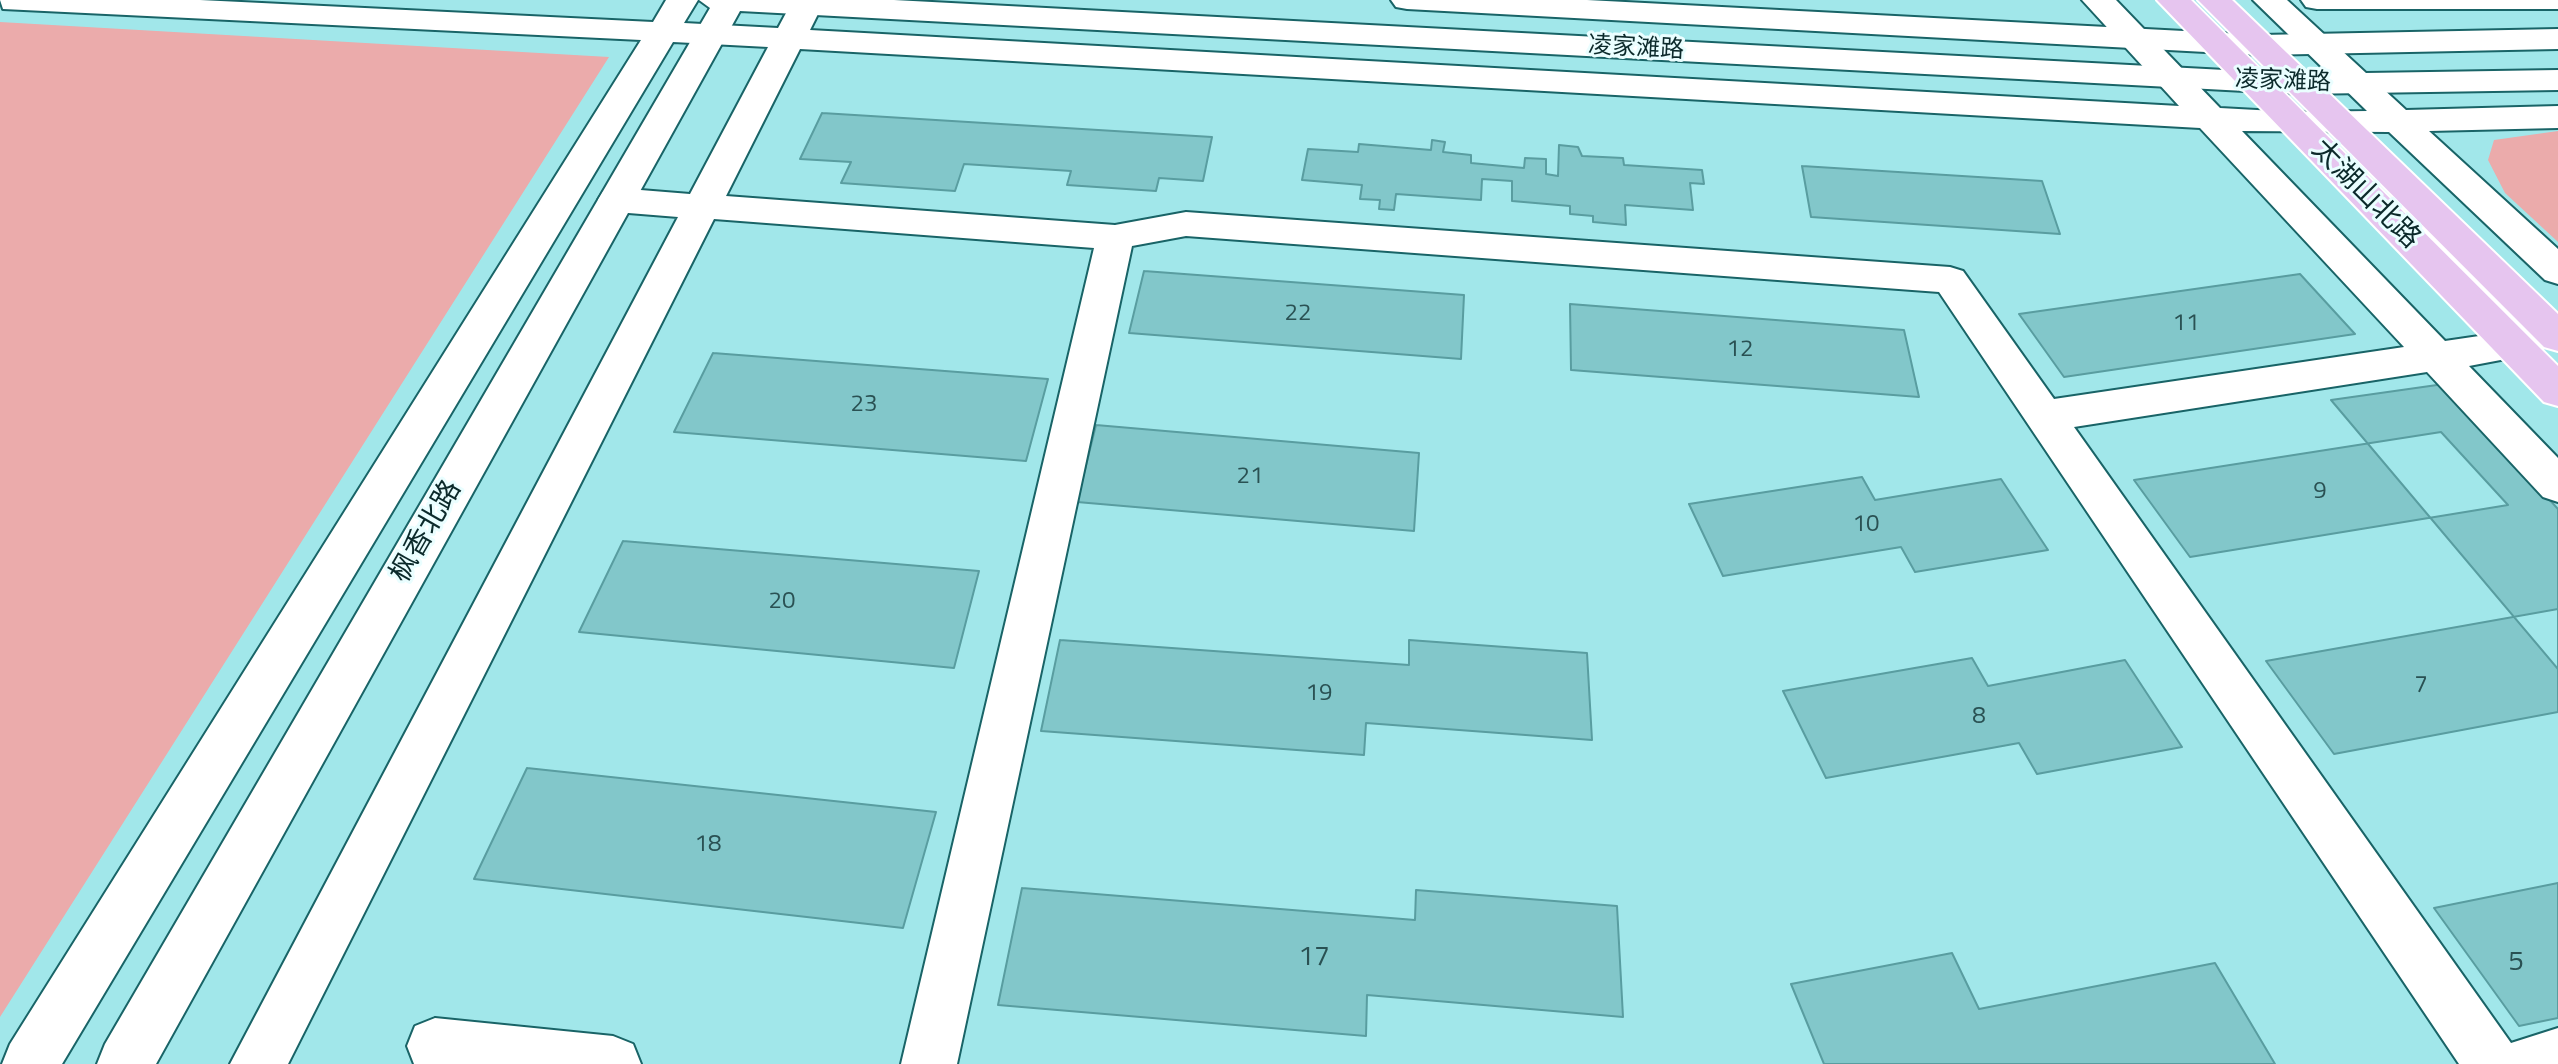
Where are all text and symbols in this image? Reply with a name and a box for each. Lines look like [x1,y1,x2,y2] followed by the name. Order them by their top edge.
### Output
[1587,32,1685,66] street label: 凌家滩路
[2235,66,2331,98] street label: 凌家滩路
[2304,134,2426,256] street label: 太湖山北路
[1285,300,1311,328] house number: 22
[2173,310,2199,338] house number: 11
[1727,336,1753,364] house number: 12
[851,391,877,419] house number: 23
[1237,463,1263,491] house number: 21
[384,475,470,589] street label: 枫香北路
[2313,478,2327,506] house number: 9
[1853,511,1879,539] house number: 10
[769,588,795,616] house number: 20
[2414,672,2428,700] house number: 7
[1306,680,1332,708] house number: 19
[1972,703,1986,731] house number: 8
[695,831,721,859] house number: 18
[1298,941,1330,975] house number: 17
[2508,946,2524,980] house number: 5

